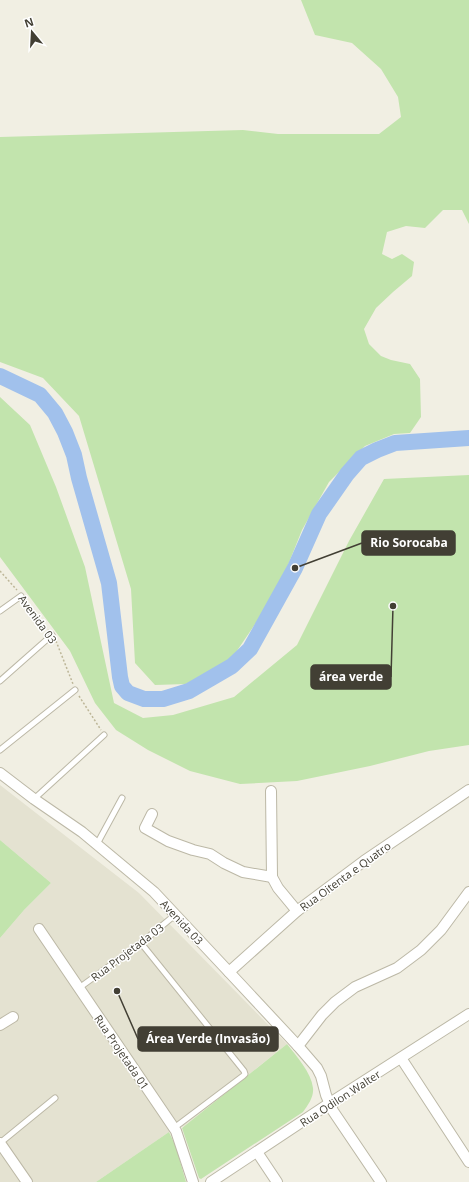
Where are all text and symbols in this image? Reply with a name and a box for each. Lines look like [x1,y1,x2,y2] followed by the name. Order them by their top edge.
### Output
[12,12,52,52] north arrow
[22,13,35,31] text: N
[362,531,455,555] callout: Rio Sorocaba
[370,534,448,551] text: Rio Sorocaba
[15,592,61,646] street label: Avenida 03
[311,665,391,689] callout: área verde
[319,668,383,685] text: área verde
[296,838,394,914] street label: Rua Oitenta e Quatro
[157,896,207,948] street label: Avenida 03
[88,920,166,984] street label: Rua Projetada 03
[91,1012,153,1092] street label: Rua Projetada 01
[138,1027,278,1051] callout: Área Verde (Invasão)
[146,1030,270,1047] text: Área Verde (Invasão)
[297,1066,384,1130] street label: Rua Odilon Walter

